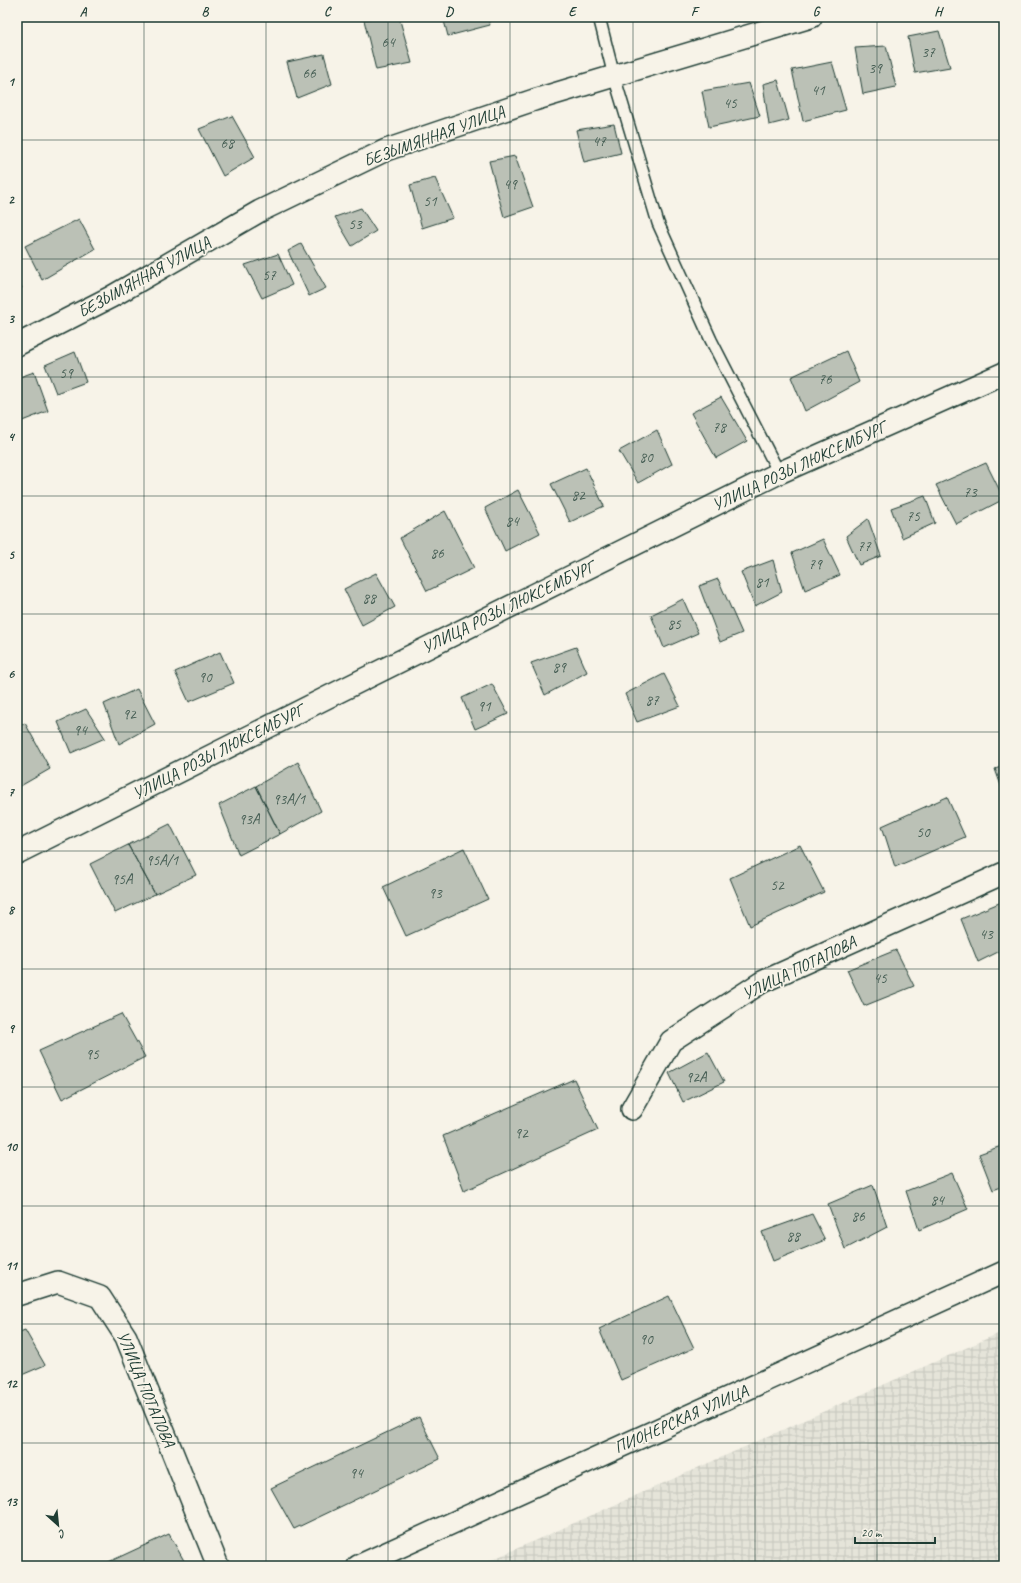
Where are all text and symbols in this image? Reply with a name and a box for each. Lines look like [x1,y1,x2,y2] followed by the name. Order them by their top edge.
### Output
[80,4,88,20] text: A
[202,4,210,20] text: B
[324,4,332,20] text: C
[445,4,454,20] text: D
[569,4,578,20] text: E
[691,4,700,20] text: F
[813,4,821,20] text: G
[934,4,944,20] text: H
[381,33,396,52] house number: 64
[921,43,936,62] house number: 37
[868,59,883,78] house number: 39
[302,64,317,83] house number: 66
[8,74,16,90] text: 1
[811,81,826,100] house number: 41
[723,94,738,113] house number: 45
[361,101,508,171] street label: БЕЗЫМЯННАЯ УЛИЦА
[592,132,607,151] house number: 47
[220,134,235,153] house number: 68
[503,175,518,194] house number: 49
[8,192,15,208] text: 2
[423,192,438,211] house number: 51
[348,215,363,234] house number: 53
[74,232,215,322] street label: БЕЗЫМЯННАЯ УЛИЦА
[262,266,277,285] house number: 57
[8,311,15,327] text: 3
[59,364,74,383] house number: 59
[818,370,833,389] house number: 76
[709,415,892,515] street label: УЛИЦА РОЗЫ ЛЮКСЕМБУРГ
[712,418,727,437] house number: 78
[8,429,16,445] text: 4
[639,448,654,467] house number: 80
[963,483,978,502] house number: 73
[571,486,586,505] house number: 82
[906,507,921,526] house number: 75
[505,512,520,531] house number: 84
[857,537,872,556] house number: 77
[430,544,445,563] house number: 86
[8,547,15,563] text: 5
[418,555,600,658] street label: УЛИЦА РОЗЫ ЛЮКСЕМБУРГ
[808,555,823,574] house number: 79
[755,573,770,592] house number: 81
[362,589,377,608] house number: 88
[667,615,682,634] house number: 85
[552,658,567,677] house number: 89
[8,666,15,682] text: 6
[198,668,213,687] house number: 90
[645,691,660,710] house number: 87
[477,697,492,716] house number: 91
[129,698,310,804] street label: УЛИЦА РОЗЫ ЛЮКСЕМБУРГ
[122,705,137,724] house number: 92
[73,721,88,740] house number: 94
[8,784,15,800] text: 7
[273,790,307,809] house number: 93А/1
[238,810,261,829] house number: 93А
[916,823,931,842] house number: 50
[146,851,180,870] house number: 95А/1
[111,870,134,889] house number: 95А
[770,876,785,895] house number: 52
[428,884,443,903] house number: 93
[8,902,16,918] text: 8
[979,925,994,944] house number: 43
[739,931,861,1005] street label: УЛИЦА ПОТАПОВА
[873,969,888,988] house number: 45
[8,1021,15,1037] text: 9
[85,1045,100,1064] house number: 95
[685,1068,708,1087] house number: 92А
[514,1124,529,1143] house number: 92
[5,1139,18,1155] text: 10
[930,1191,945,1210] house number: 84
[851,1207,866,1226] house number: 86
[786,1227,801,1246] house number: 88
[5,1258,19,1274] text: 11
[112,1328,180,1451] street label: УЛИЦА ПОТАПОВА
[639,1330,654,1349] house number: 90
[5,1376,18,1392] text: 12
[611,1380,752,1458] street label: ПИОНЕРСКАЯ УЛИЦА
[349,1464,364,1483] house number: 94
[5,1494,18,1510] text: 13
[38,1505,78,1545] north arrow
[855,1519,935,1545] scale bar
[861,1525,883,1541] text: 20 m
[56,1526,68,1542] text: С

